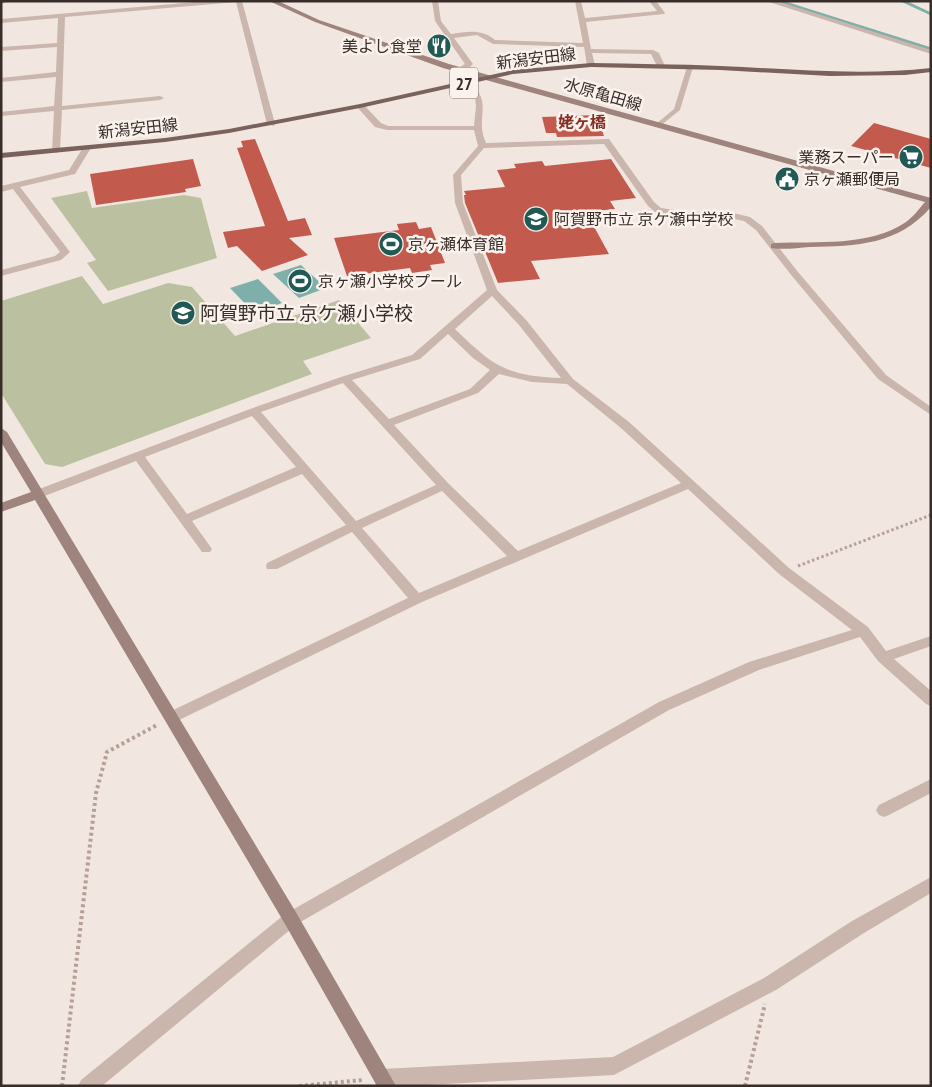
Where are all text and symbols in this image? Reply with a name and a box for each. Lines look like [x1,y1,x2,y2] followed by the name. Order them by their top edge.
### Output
[426,33,452,59] restaurant icon: 美よし食堂
[342,36,422,56] place label: 美よし食堂
[495,43,577,73] street label: 新潟安田線
[450,68,478,99] road number: 27
[562,73,644,115] street label: 水原亀田線
[558,112,606,132] district label: 姥ヶ橋
[97,114,179,142] street label: 新潟安田線
[898,144,924,170] supermarket icon: 業務スーパー
[798,147,894,167] place label: 業務スーパー
[774,166,800,192] public building icon: 京ヶ瀬郵便局
[804,169,900,189] place label: 京ヶ瀬郵便局
[523,206,549,232] school or university icon: 阿賀野市立 京ケ瀬中学校
[554,209,733,229] place label: 阿賀野市立 京ケ瀬中学校
[378,231,404,257] sports icon: 京ヶ瀬体育館
[408,234,504,254] place label: 京ヶ瀬体育館
[287,268,313,294] sports icon: 京ヶ瀬小学校プール
[318,271,462,291] place label: 京ヶ瀬小学校プール
[170,300,196,326] school or university icon: 阿賀野市立 京ケ瀬小学校
[200,301,413,325] place label: 阿賀野市立 京ケ瀬小学校

